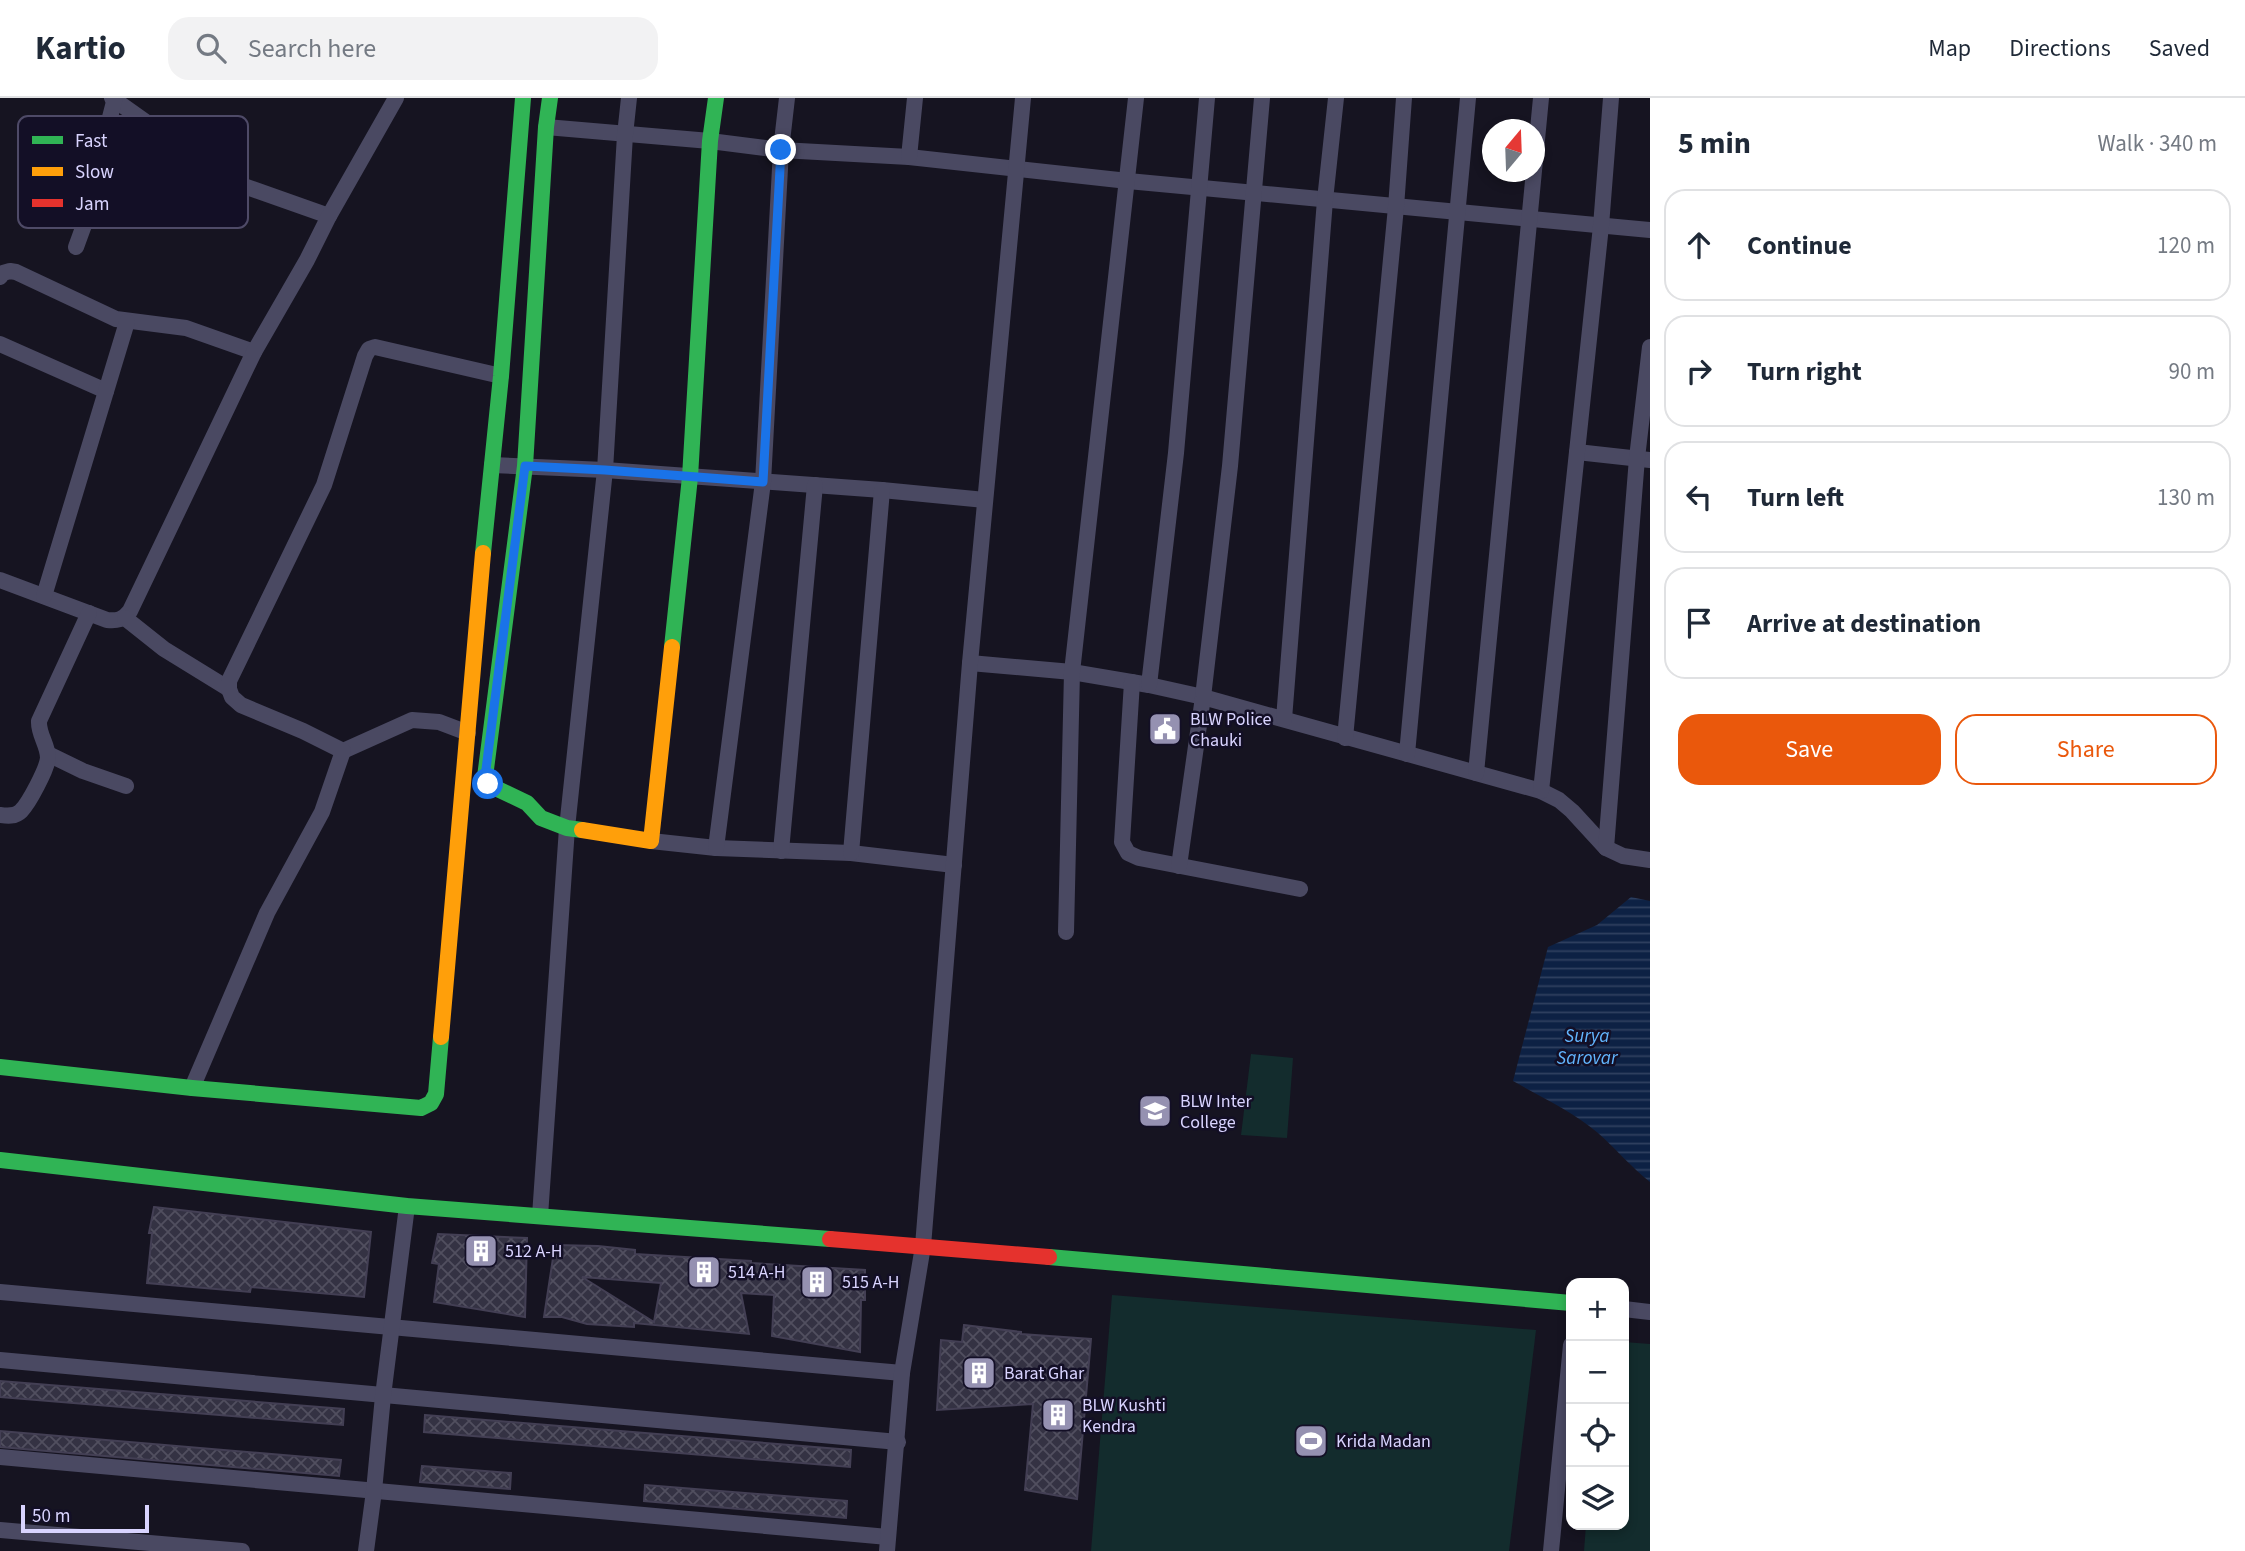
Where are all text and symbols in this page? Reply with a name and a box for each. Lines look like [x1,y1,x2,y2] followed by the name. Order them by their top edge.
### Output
[168,17,658,80] search box
[35,25,126,72] text: Kartio
[192,29,230,67] icon: search
[248,30,376,67] text: Search here
[1928,31,1971,66] text: Map
[2009,31,2111,66] text: Directions
[2149,31,2210,66] text: Saved
[18,116,248,228] legend
[1482,119,1545,182] north arrow
[1678,122,1751,165] text: 5 min
[2098,127,2217,160] text: Walk · 340 m
[75,128,108,155] text: Fast
[765,134,796,165] route end
[75,159,114,186] text: Slow
[75,191,109,218] text: Jam
[1680,226,1718,264] icon: ahead
[1747,227,1852,264] text: Continue
[2157,229,2215,262] text: 120 m
[1680,352,1718,390] icon: right
[1747,353,1862,390] text: Turn right
[2168,355,2215,388] text: 90 m
[1680,478,1718,516] icon: left
[1747,479,1844,516] text: Turn left
[2157,481,2215,514] text: 130 m
[1680,604,1718,642] icon: arrive
[1747,605,1981,642] text: Arrive at destination
[1190,707,1271,753] place label: BLW Police Chauki
[1146,710,1184,748] public building icon: BLW Police Chauki
[1678,714,1941,785] button: Save
[1955,714,2217,785] button: Share
[472,768,503,799] route start
[1557,1023,1619,1072] water label: Surya Sarovar
[1180,1089,1252,1135] place label: BLW Inter College
[1136,1092,1174,1130] school or university icon: BLW Inter College
[462,1232,500,1270] building icon: 512 A-H
[505,1239,563,1264] place label: 512 A-H
[685,1253,723,1291] building icon: 514 A-H
[728,1260,786,1285] place label: 514 A-H
[798,1263,836,1301] building icon: 515 A-H
[842,1270,900,1295] place label: 515 A-H
[1566,1278,1629,1530] map controls
[1566,1278,1629,1341] button: +
[1566,1341,1629,1404] button: −
[960,1354,998,1392] building icon: Barat Ghar
[1004,1361,1085,1386] place label: Barat Ghar
[1082,1393,1166,1439] place label: BLW Kushti Kendra
[1039,1396,1077,1434] building icon: BLW Kushti Kendra
[1566,1404,1629,1467] button: locate
[1292,1422,1330,1460] sports icon: Krida Madan
[1336,1429,1431,1454] place label: Krida Madan
[1566,1467,1629,1530] button: layers
[21,1502,149,1534] scale bar
[32,1503,70,1530] text: 50 m

